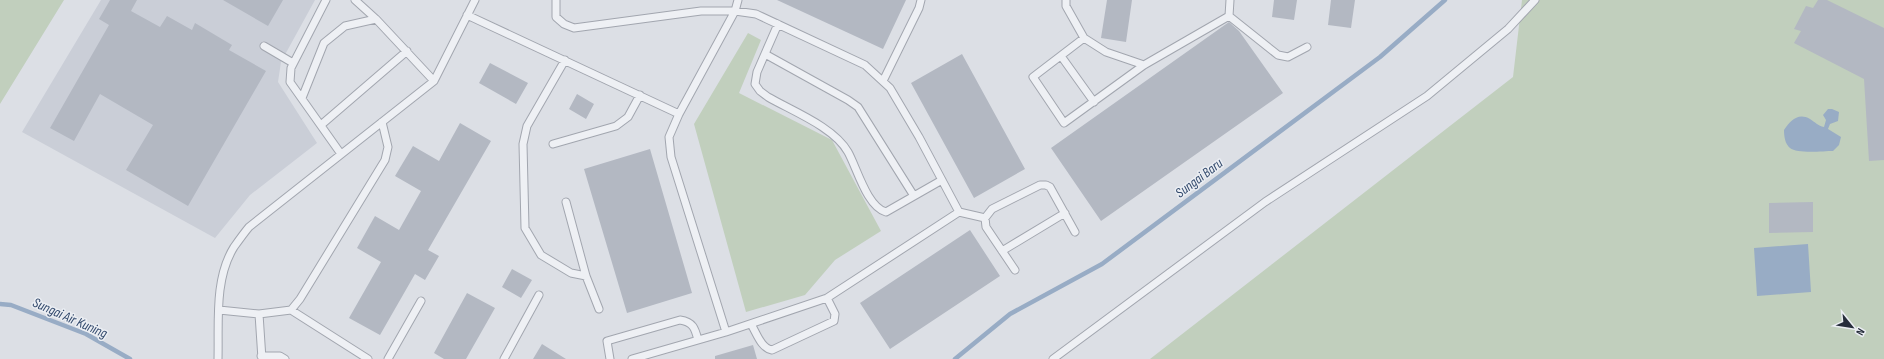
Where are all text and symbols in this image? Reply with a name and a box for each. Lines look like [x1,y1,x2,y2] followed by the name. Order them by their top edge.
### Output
[1172,154,1226,201] water label: Sungai Baru
[30,294,110,342] water label: Sungai Air Kuning
[1832,307,1872,347] north arrow
[1853,326,1867,338] text: N

